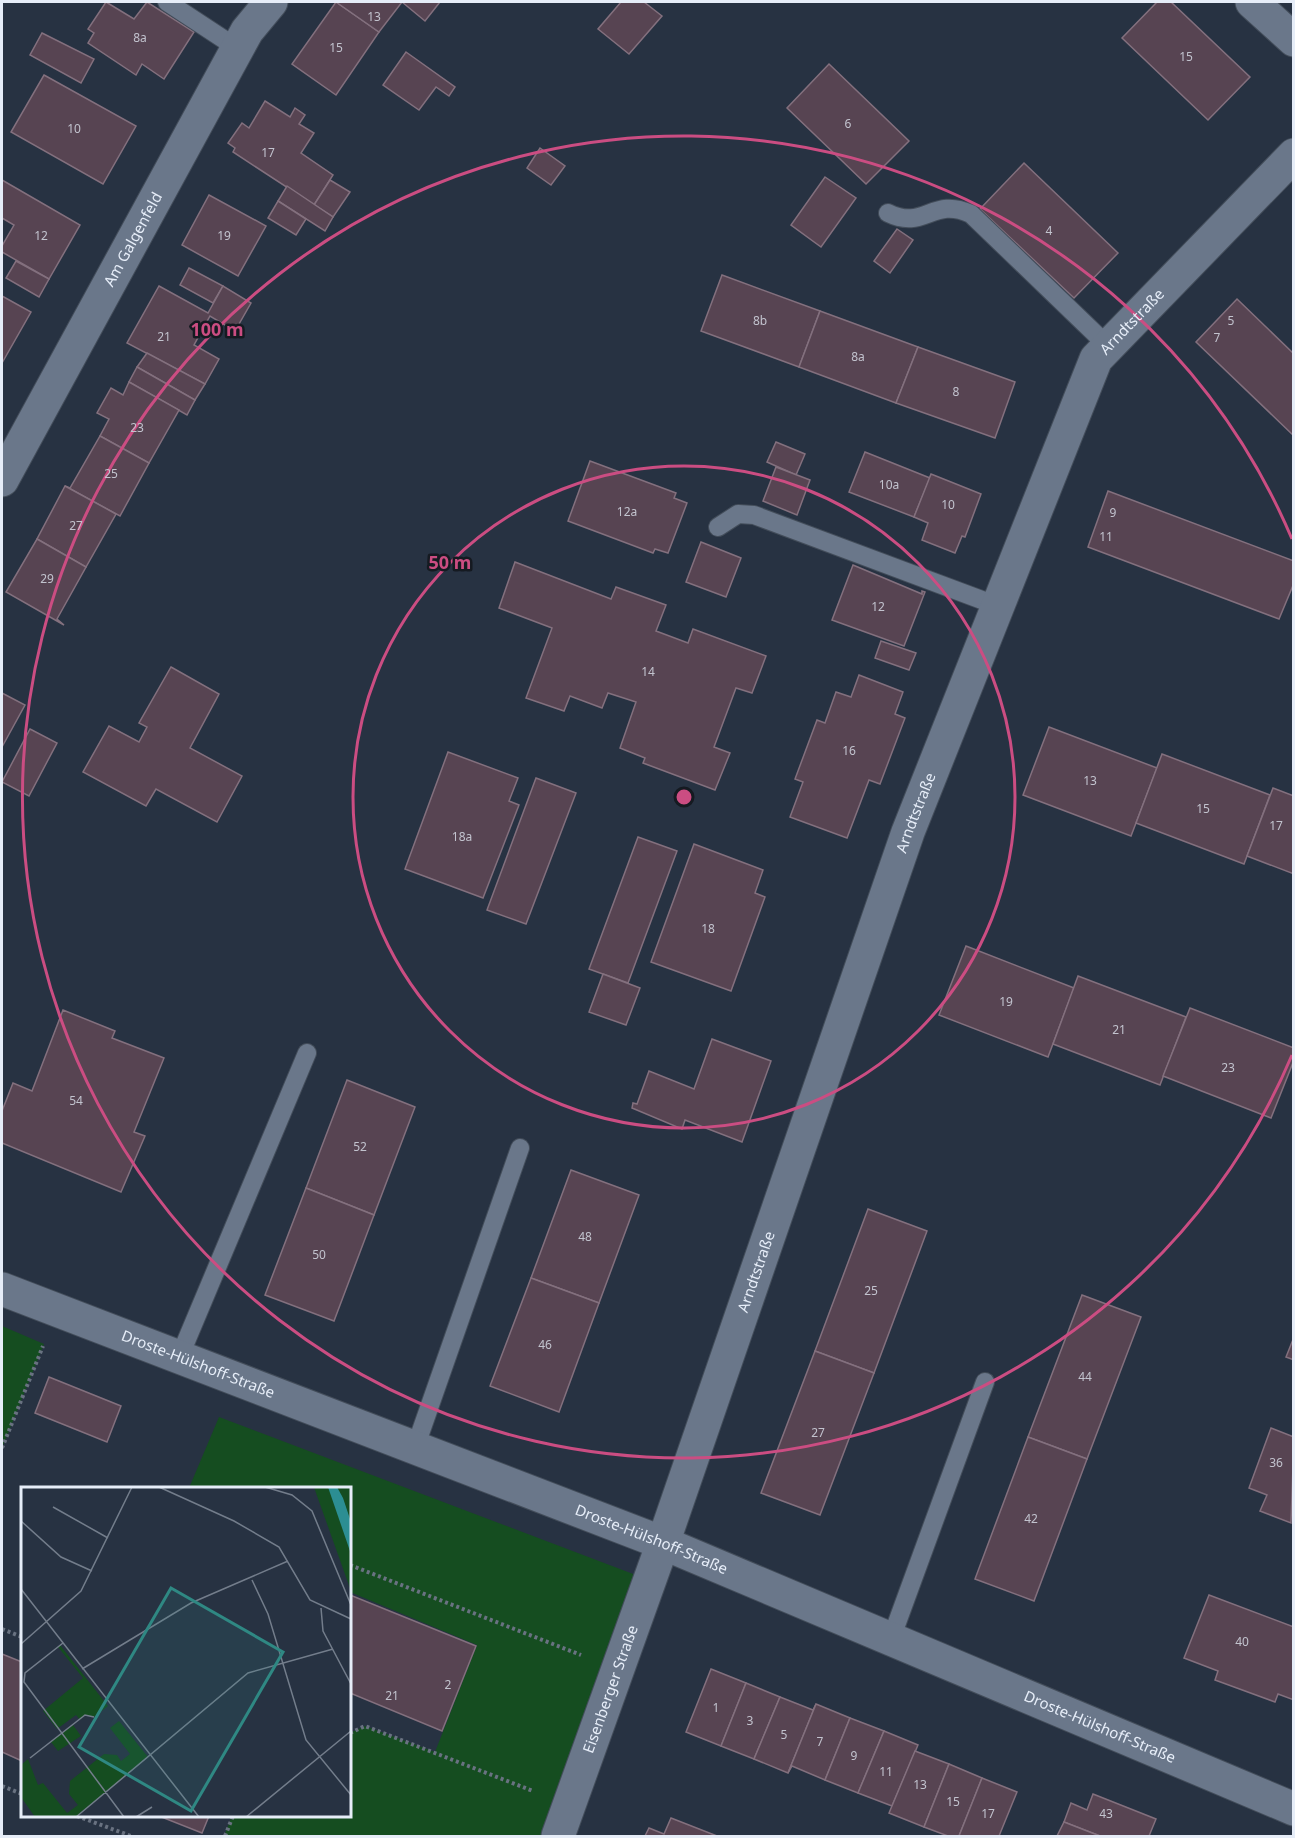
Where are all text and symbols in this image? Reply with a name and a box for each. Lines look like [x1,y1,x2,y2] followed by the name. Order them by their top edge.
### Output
[367,8,381,25] house number: 13
[133,29,147,46] house number: 8a
[329,39,343,56] house number: 15
[1179,48,1193,65] house number: 15
[845,115,852,132] house number: 6
[67,120,81,137] house number: 10
[261,144,275,161] house number: 17
[99,188,166,290] street label: Am Galgenfeld
[1046,222,1053,239] house number: 4
[34,227,48,244] house number: 12
[217,227,231,244] house number: 19
[1095,284,1168,359] street label: Arndtstraße
[753,312,767,329] house number: 8b
[1228,312,1235,329] house number: 5
[190,317,244,341] text: 100 m
[157,328,171,345] house number: 21
[1214,329,1221,346] house number: 7
[851,348,865,365] house number: 8a
[953,383,960,400] house number: 8
[130,419,144,436] house number: 23
[104,465,118,482] house number: 25
[879,476,899,493] house number: 10a
[941,496,955,513] house number: 10
[617,503,637,520] house number: 12a
[1110,504,1117,521] house number: 9
[69,517,83,534] house number: 27
[1099,528,1113,545] house number: 11
[429,550,471,574] text: 50 m
[40,570,54,587] house number: 29
[871,598,885,615] house number: 12
[641,663,655,680] house number: 14
[842,742,856,759] house number: 16
[891,769,940,855] street label: Arndtstraße
[1083,772,1097,789] house number: 13
[674,787,694,807] centre of rings
[1196,800,1210,817] house number: 15
[1269,817,1283,834] house number: 17
[452,828,472,845] house number: 18a
[701,920,715,937] house number: 18
[999,993,1013,1010] house number: 19
[1112,1021,1126,1038] house number: 21
[1221,1059,1235,1076] house number: 23
[69,1092,83,1109] house number: 54
[353,1138,367,1155] house number: 52
[578,1228,592,1245] house number: 48
[732,1228,779,1315] street label: Arndtstraße
[312,1246,326,1263] house number: 50
[864,1282,878,1299] house number: 25
[119,1325,278,1402] street label: Droste-Hülshoff-Straße
[538,1336,552,1353] house number: 46
[1078,1368,1092,1385] house number: 44
[811,1424,825,1441] house number: 27
[1269,1454,1283,1471] house number: 36
[21,1487,351,1817] inset map
[572,1499,731,1578] street label: Droste-Hülshoff-Straße
[1024,1510,1038,1527] house number: 42
[578,1622,642,1756] street label: Eisenberger Straße
[1235,1633,1249,1650] house number: 40
[445,1676,452,1693] house number: 2
[1021,1685,1179,1767] street label: Droste-Hülshoff-Straße
[385,1687,399,1704] house number: 21
[713,1699,719,1716] house number: 1
[747,1712,754,1729] house number: 3
[781,1726,788,1743] house number: 5
[817,1733,824,1750] house number: 7
[851,1747,858,1764] house number: 9
[879,1763,893,1780] house number: 11
[913,1776,927,1793] house number: 13
[946,1793,960,1810] house number: 15
[981,1805,995,1822] house number: 17
[1099,1805,1113,1822] house number: 43

